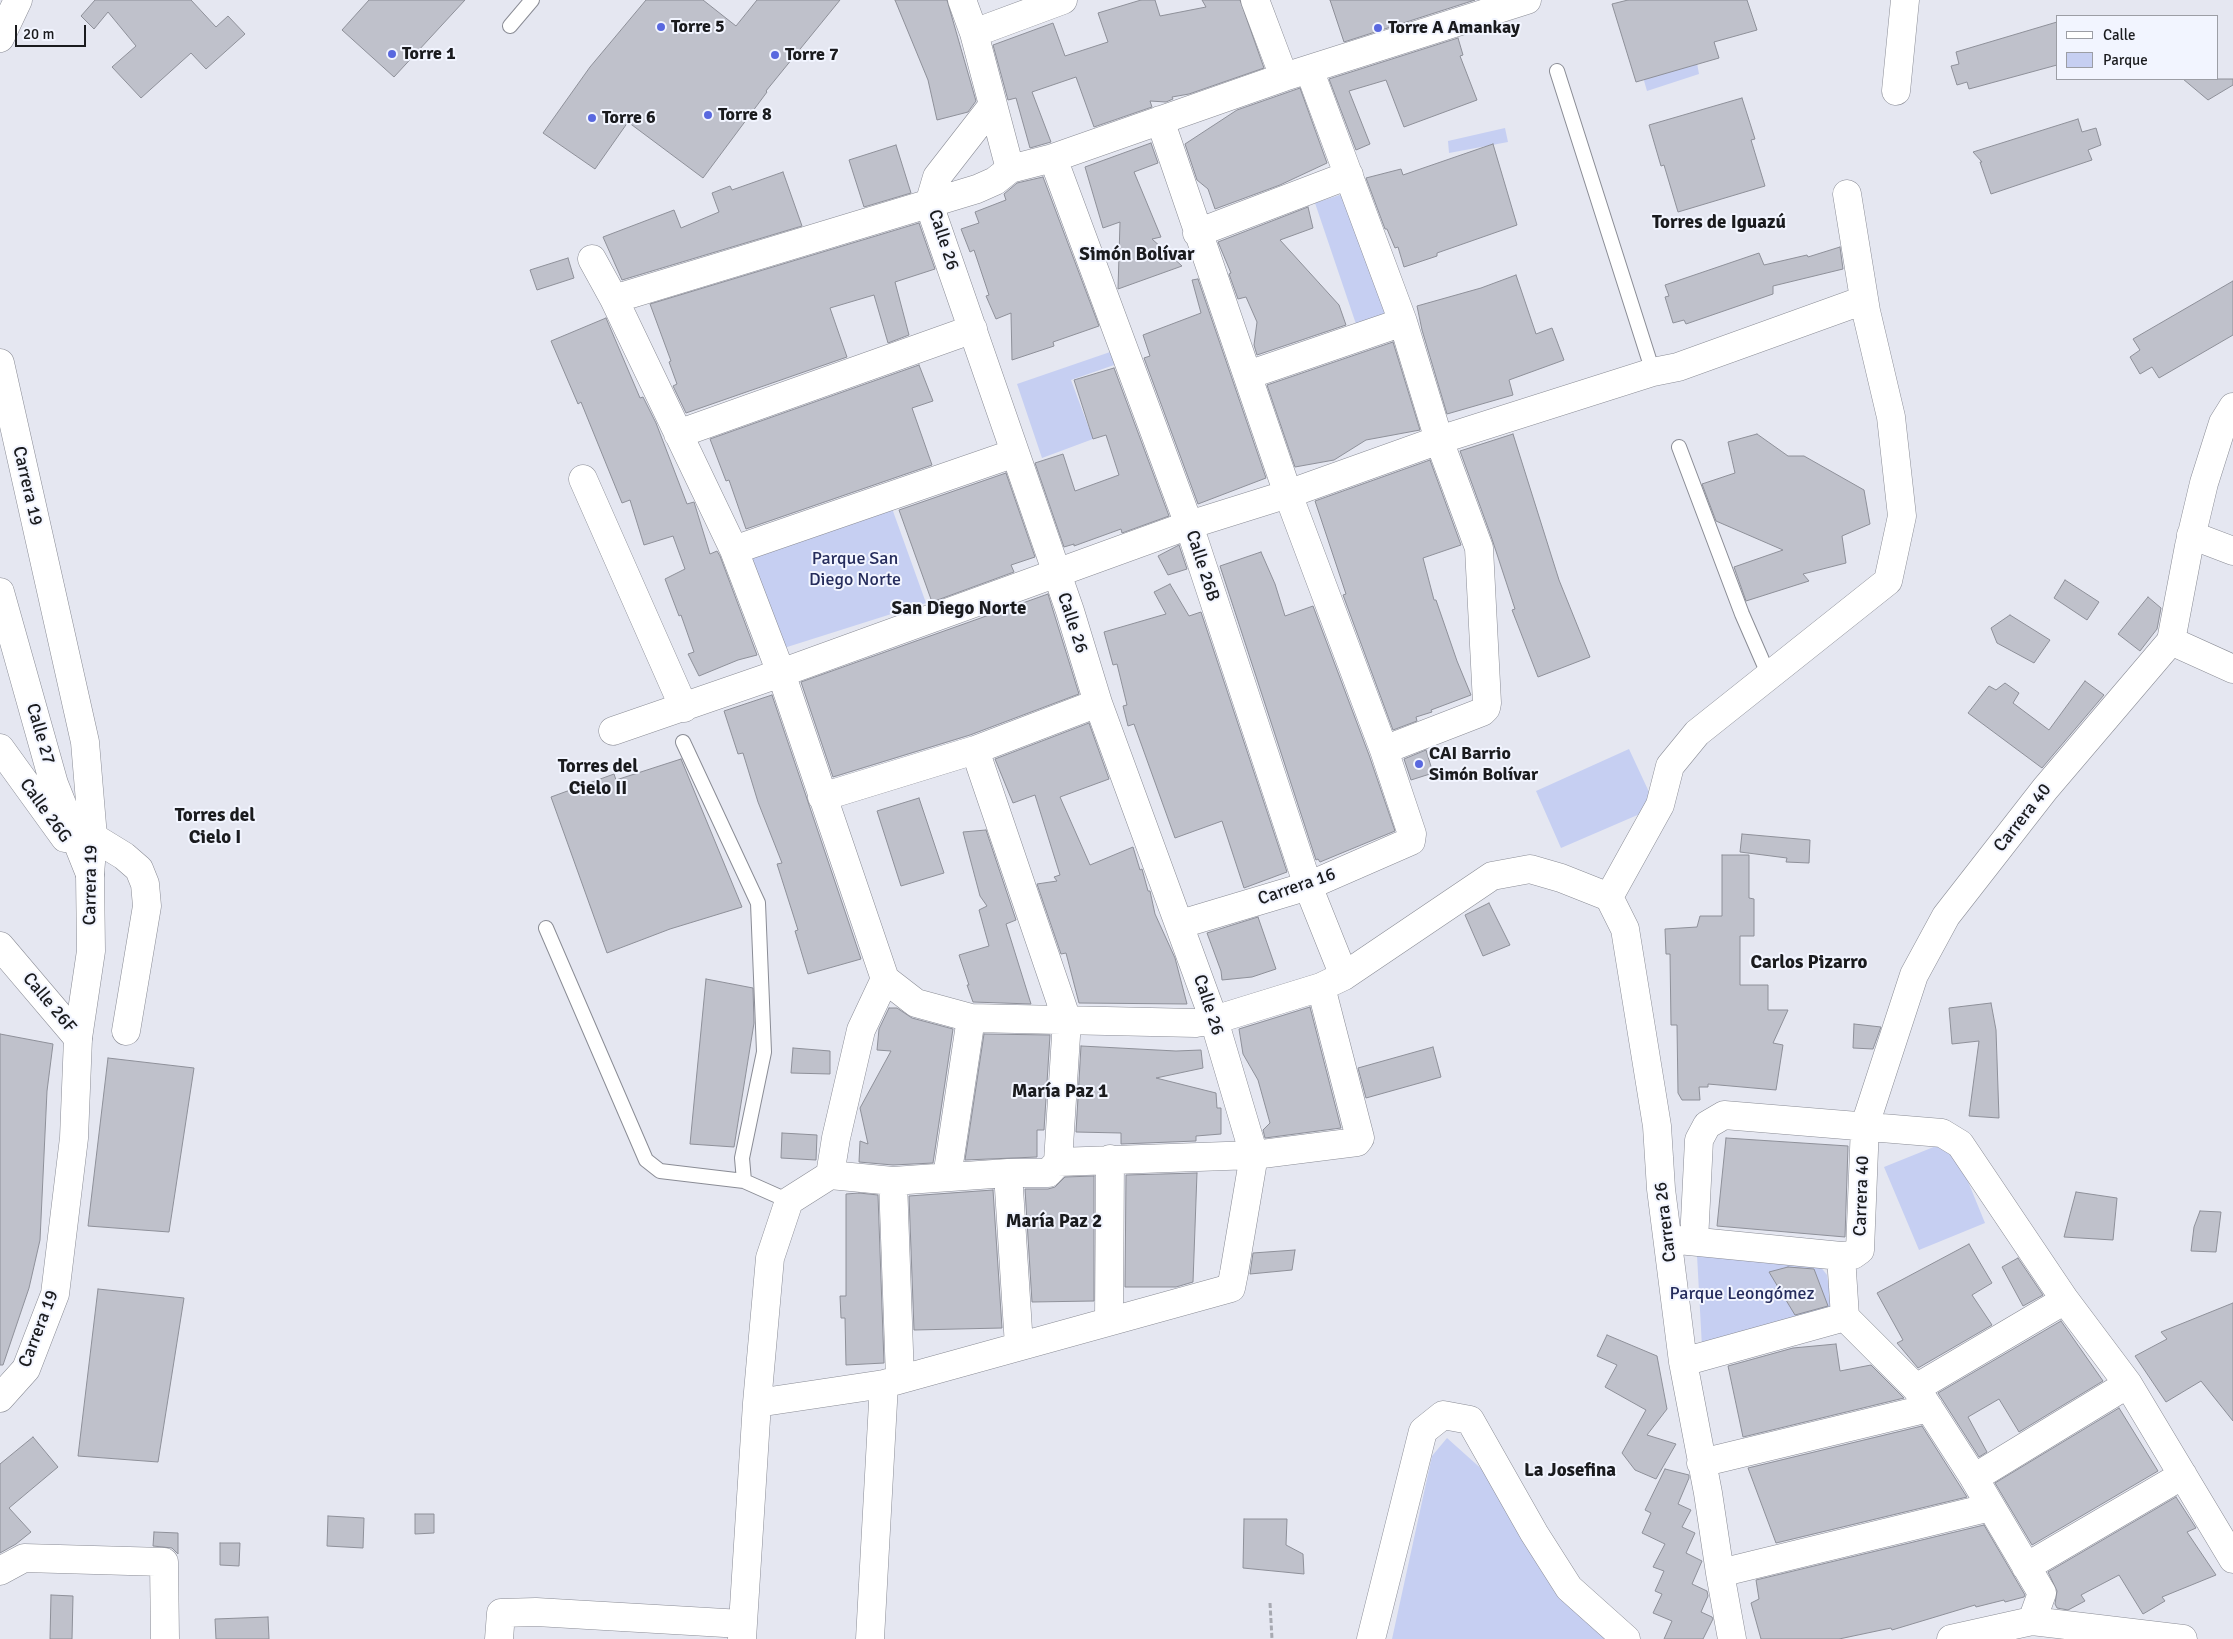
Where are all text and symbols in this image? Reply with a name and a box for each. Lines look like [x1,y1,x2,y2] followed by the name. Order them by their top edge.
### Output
[18,15,89,47] scale bar
[2056,15,2218,80] legend
[671,16,725,38] place label: Torre 5
[1388,17,1520,39] place label: Torre A Amankay
[655,21,667,33] marker: Torre 5
[1372,22,1384,34] marker: Torre A Amankay
[23,25,54,43] text: 20 m
[2103,26,2136,44] text: Calle
[402,43,456,65] place label: Torre 1
[785,44,839,66] place label: Torre 7
[386,48,398,60] marker: Torre 1
[769,49,781,61] marker: Torre 7
[2103,51,2148,69] text: Parque
[718,104,772,126] place label: Torre 8
[602,107,656,129] place label: Torre 6
[702,109,714,121] marker: Torre 8
[586,112,598,124] marker: Torre 6
[923,207,963,273] street label: Calle 26
[1652,212,1786,234] district label: Torres de Iguazú
[1079,244,1195,266] district label: Simón Bolívar
[7,444,47,528] street label: Carrera 19
[1180,528,1224,604] street label: Calle 26B
[809,548,901,590] park label: Parque San Diego Norte
[1052,590,1092,656] street label: Calle 26
[892,598,1026,620] district label: San Diego Norte
[21,701,59,767] street label: Calle 27
[1429,743,1538,786] place label: CAI Barrio Simón Bolívar
[558,756,638,800] district label: Torres del Cielo II
[1413,758,1425,770] marker: CAI Barrio Simón Bolívar
[15,775,75,847] street label: Calle 26G
[1990,780,2056,856] street label: Carrera 40
[175,805,255,849] district label: Torres del Cielo I
[79,844,103,926] street label: Carrera 19
[1255,864,1339,910] street label: Carrera 16
[1751,952,1867,974] district label: Carlos Pizarro
[18,969,80,1037] street label: Calle 26F
[1188,972,1228,1038] street label: Calle 26
[1012,1081,1108,1103] district label: María Paz 1
[1850,1155,1874,1237] street label: Carrera 40
[1650,1181,1682,1263] street label: Carrera 26
[1006,1211,1102,1233] district label: María Paz 2
[1669,1283,1815,1305] park label: Parque Leongómez
[14,1287,64,1371] street label: Carrera 19
[1524,1460,1616,1482] district label: La Josefina

